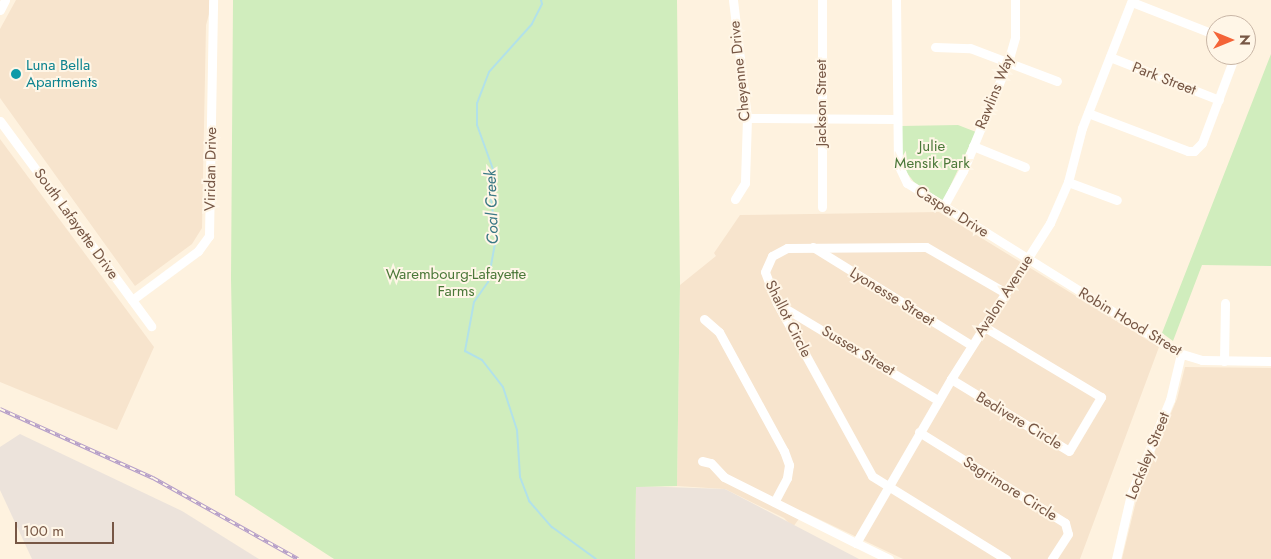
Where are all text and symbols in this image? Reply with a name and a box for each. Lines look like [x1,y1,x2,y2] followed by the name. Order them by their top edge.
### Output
[1206,15,1256,65] north arrow
[726,20,754,122] street label: Cheyenne Drive
[1235,34,1255,46] text: N
[972,52,1018,132] street label: Rawlins Way
[26,56,97,91] place label: Luna Bella Apartments
[1129,59,1199,99] street label: Park Street
[813,60,831,146] street label: Jackson Street
[10,68,22,80] marker: Luna Bella Apartments
[201,127,221,211] street label: Viridan Drive
[894,137,970,172] park label: Julie Mensik Park
[30,165,122,283] street label: South Lafayette Drive
[481,169,503,245] water label: Coal Creek
[912,182,992,242] street label: Casper Drive
[971,252,1037,340] street label: Avalon Avenue
[846,264,938,330] street label: Lyonesse Street
[386,265,526,300] park label: Warembourg-Lafayette Farms
[761,278,815,360] street label: Shallot Circle
[1075,284,1185,360] street label: Robin Hood Street
[818,322,898,380] street label: Sussex Street
[973,388,1065,454] street label: Bedivere Circle
[1122,410,1174,502] street label: Locksley Street
[960,453,1060,525] street label: Sagrimore Circle
[18,512,116,544] scale bar
[23,520,64,542] text: 100 m

